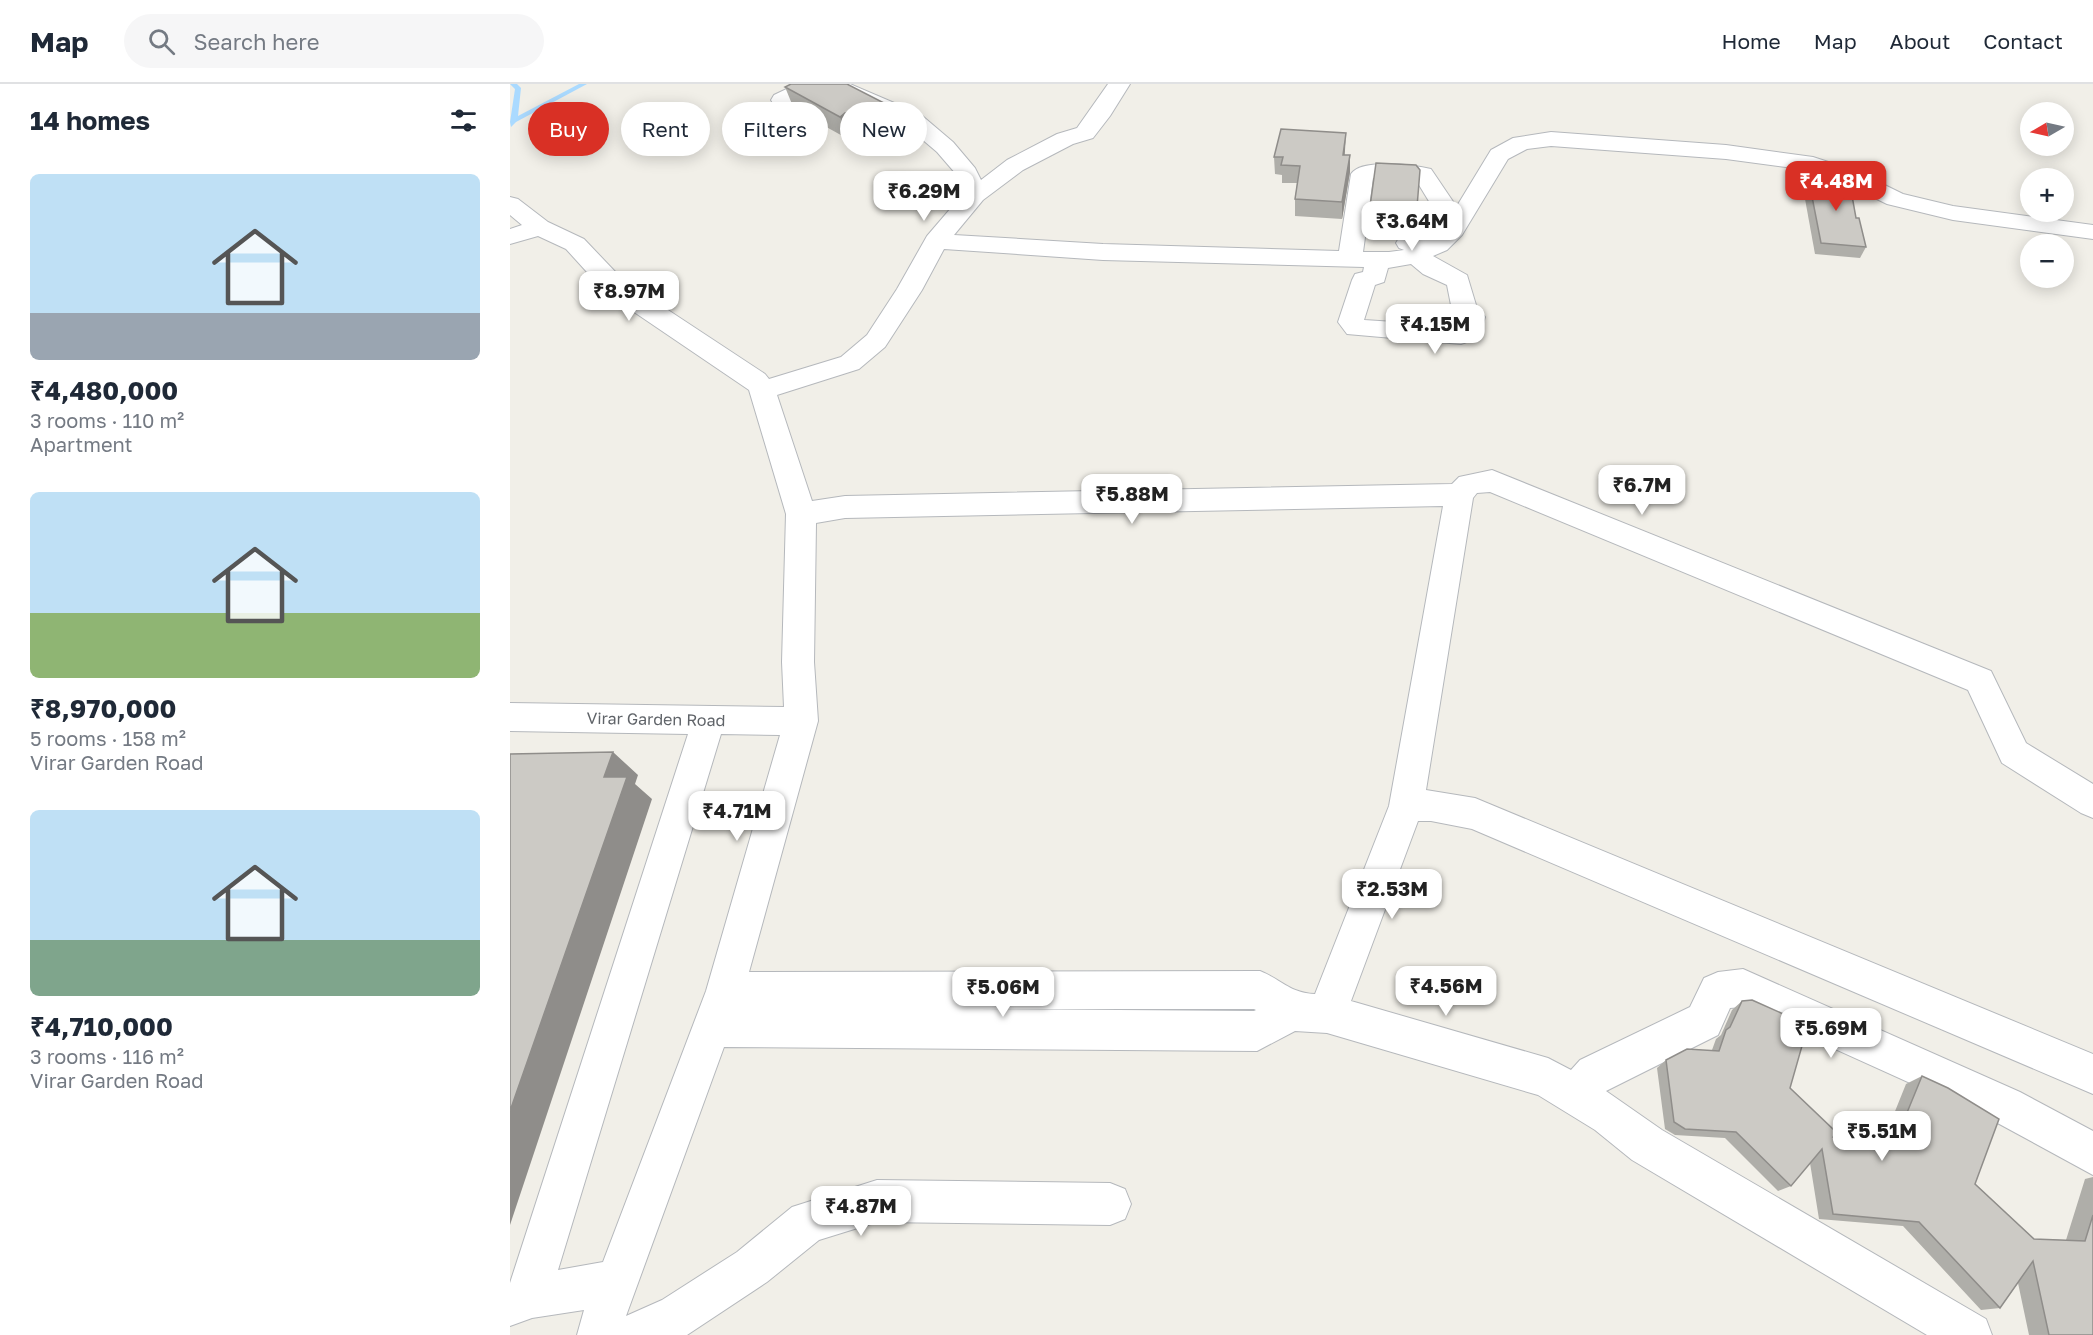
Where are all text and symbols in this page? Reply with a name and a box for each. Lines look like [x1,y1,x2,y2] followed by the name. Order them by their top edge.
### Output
[124,14,544,68] search box
[30,25,88,58] text: Map
[145,25,178,58] icon: search
[193,28,319,55] text: Search here
[1721,28,1781,54] text: Home
[1814,28,1857,54] text: Map
[1890,28,1950,54] text: About
[1983,28,2063,54] text: Contact
[528,102,609,156] chip: Buy
[621,102,710,156] chip: Rent
[722,102,828,156] chip: Filters
[840,102,927,156] chip: New
[2020,102,2074,156] north arrow
[2020,102,2074,288] map controls
[447,104,480,137] icon: filters
[30,105,150,136] text: 14 homes
[1787,161,1885,212] pin: ₹4.48M
[1799,168,1873,192] text: ₹4.48M
[2020,168,2074,222] button: +
[875,171,973,222] pin: ₹6.29M
[887,178,961,202] text: ₹6.29M
[1363,201,1461,252] pin: ₹3.64M
[1375,208,1449,232] text: ₹3.64M
[201,213,309,321] icon: home
[2020,234,2074,288] button: −
[580,271,678,322] pin: ₹8.97M
[593,278,665,302] text: ₹8.97M
[1386,304,1484,355] pin: ₹4.15M
[1400,311,1470,335] text: ₹4.15M
[30,375,178,406] text: ₹4,480,000
[30,408,184,432] text: 3 rooms · 110 m²
[30,432,133,456] text: Apartment
[1600,465,1684,516] pin: ₹6.7M
[1612,472,1672,496] text: ₹6.7M
[1083,474,1181,525] pin: ₹5.88M
[1095,481,1169,505] text: ₹5.88M
[201,531,309,639] icon: home
[30,693,176,724] text: ₹8,970,000
[586,708,726,730] street label: Virar Garden Road
[30,726,186,750] text: 5 rooms · 158 m²
[30,750,204,774] text: Virar Garden Road
[688,791,786,842] pin: ₹4.71M
[702,798,772,822] text: ₹4.71M
[201,849,309,957] icon: home
[1343,869,1441,920] pin: ₹2.53M
[1356,876,1428,900] text: ₹2.53M
[1397,966,1495,1017] pin: ₹4.56M
[954,967,1052,1018] pin: ₹5.06M
[1409,973,1483,997] text: ₹4.56M
[966,974,1040,998] text: ₹5.06M
[1782,1008,1880,1059] pin: ₹5.69M
[30,1011,173,1042] text: ₹4,710,000
[1794,1015,1868,1039] text: ₹5.69M
[30,1044,184,1068] text: 3 rooms · 116 m²
[30,1068,204,1092] text: Virar Garden Road
[1833,1111,1931,1162] pin: ₹5.51M
[1847,1118,1917,1142] text: ₹5.51M
[812,1186,910,1237] pin: ₹4.87M
[825,1193,897,1217] text: ₹4.87M

